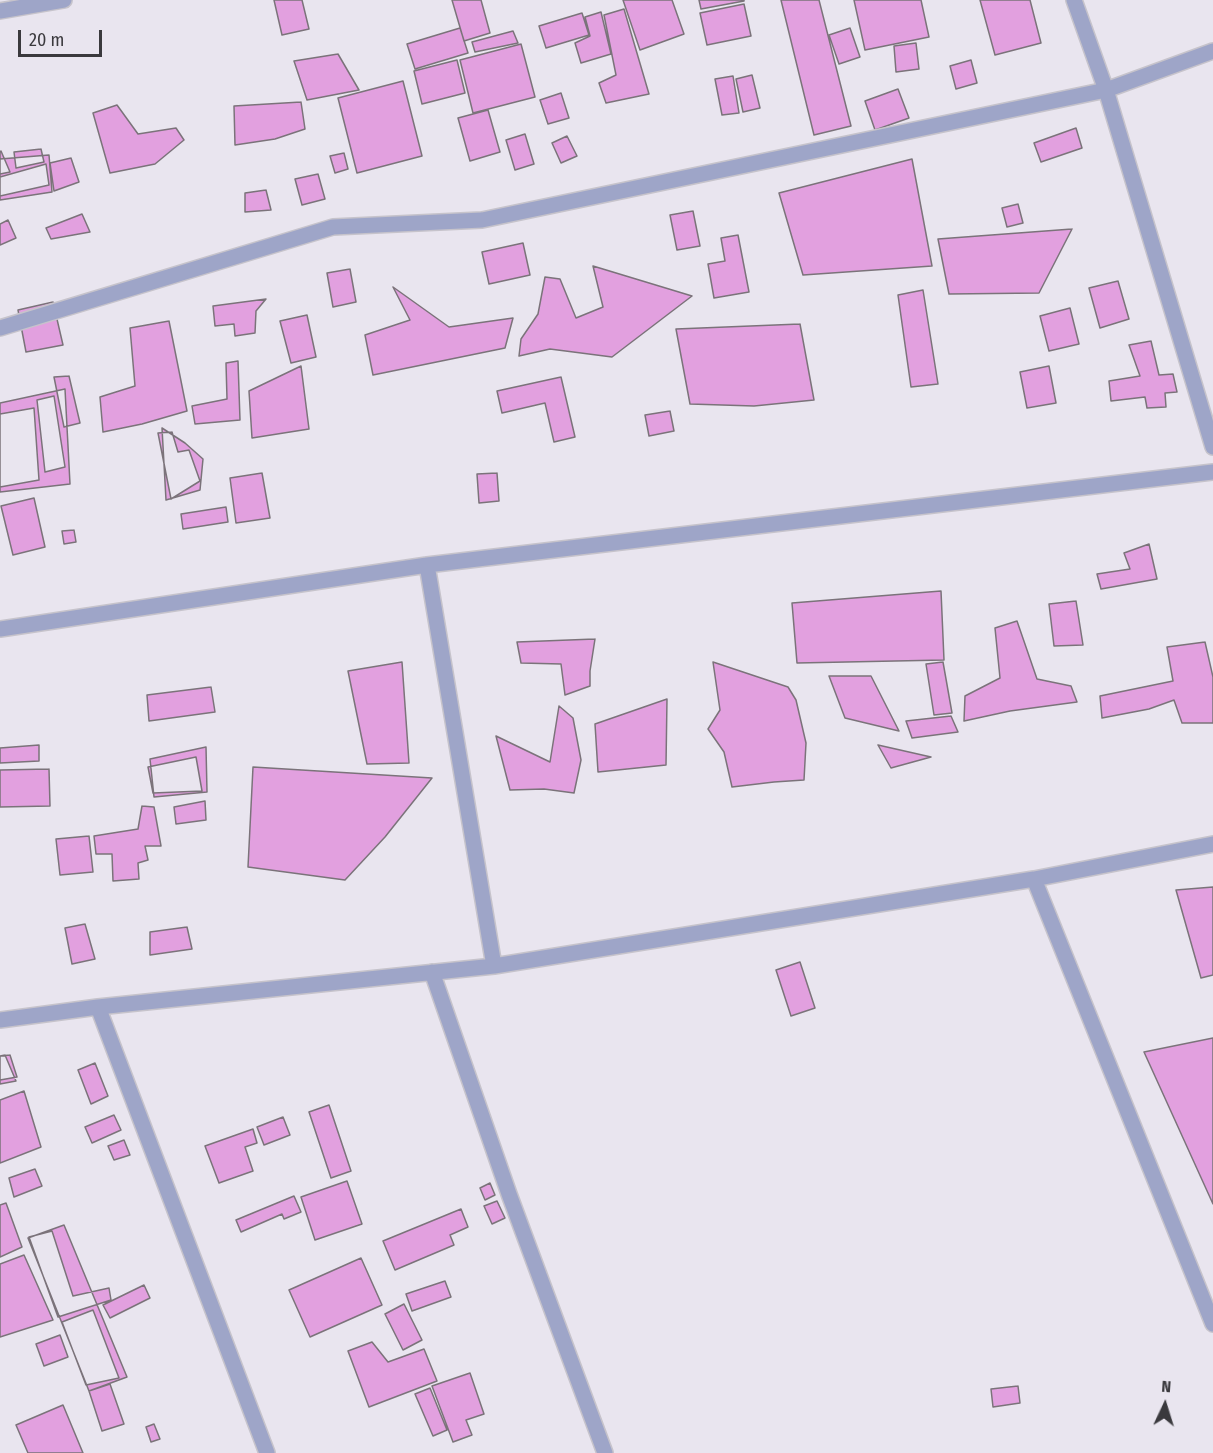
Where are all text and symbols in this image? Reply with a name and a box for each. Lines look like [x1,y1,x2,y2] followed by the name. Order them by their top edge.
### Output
[21,18,105,56] scale bar
[29,29,64,51] text: 20 m
[1135,1375,1195,1435] north arrow
[1161,1377,1172,1396] text: N

